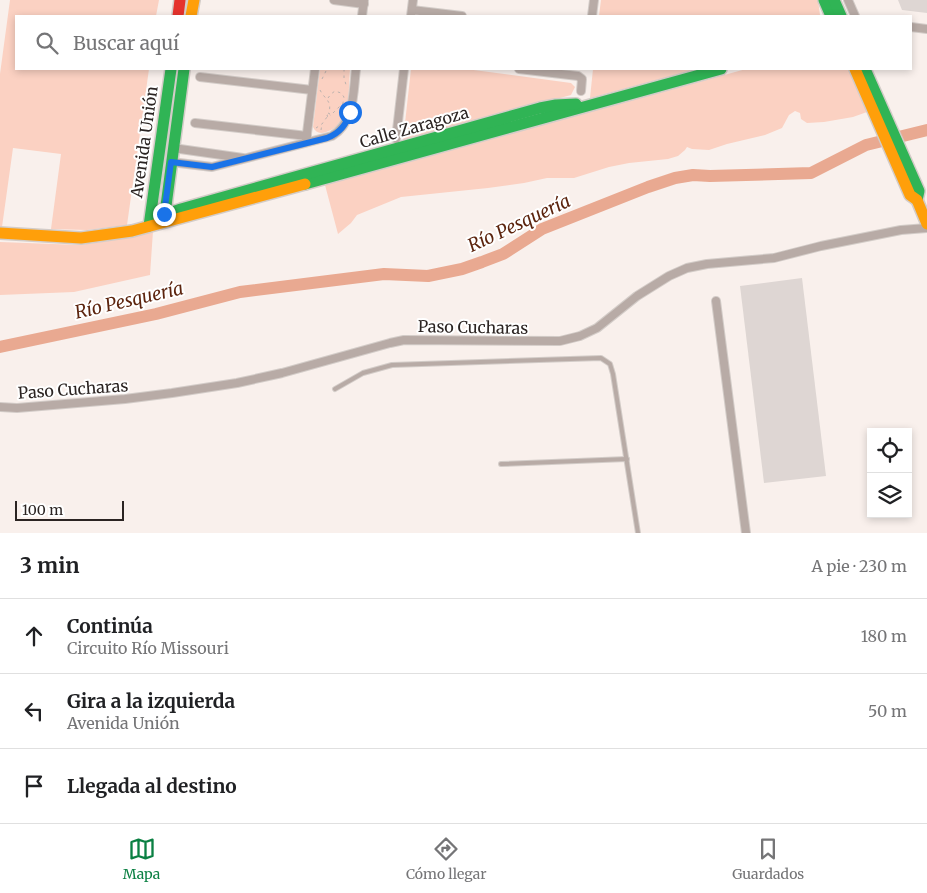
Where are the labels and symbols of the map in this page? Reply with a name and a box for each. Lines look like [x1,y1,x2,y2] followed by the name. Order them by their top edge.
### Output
[126,84,162,200] street label: Avenida Unión
[339,101,362,124] route start
[357,102,471,152] street label: Calle Zaragoza
[464,189,574,257] water label: Río Pesquería
[153,203,176,226] route end
[73,276,185,324] water label: Río Pesquería
[418,316,529,338] street label: Paso Cucharas
[17,375,129,403] street label: Paso Cucharas
[15,498,124,521] scale bar

